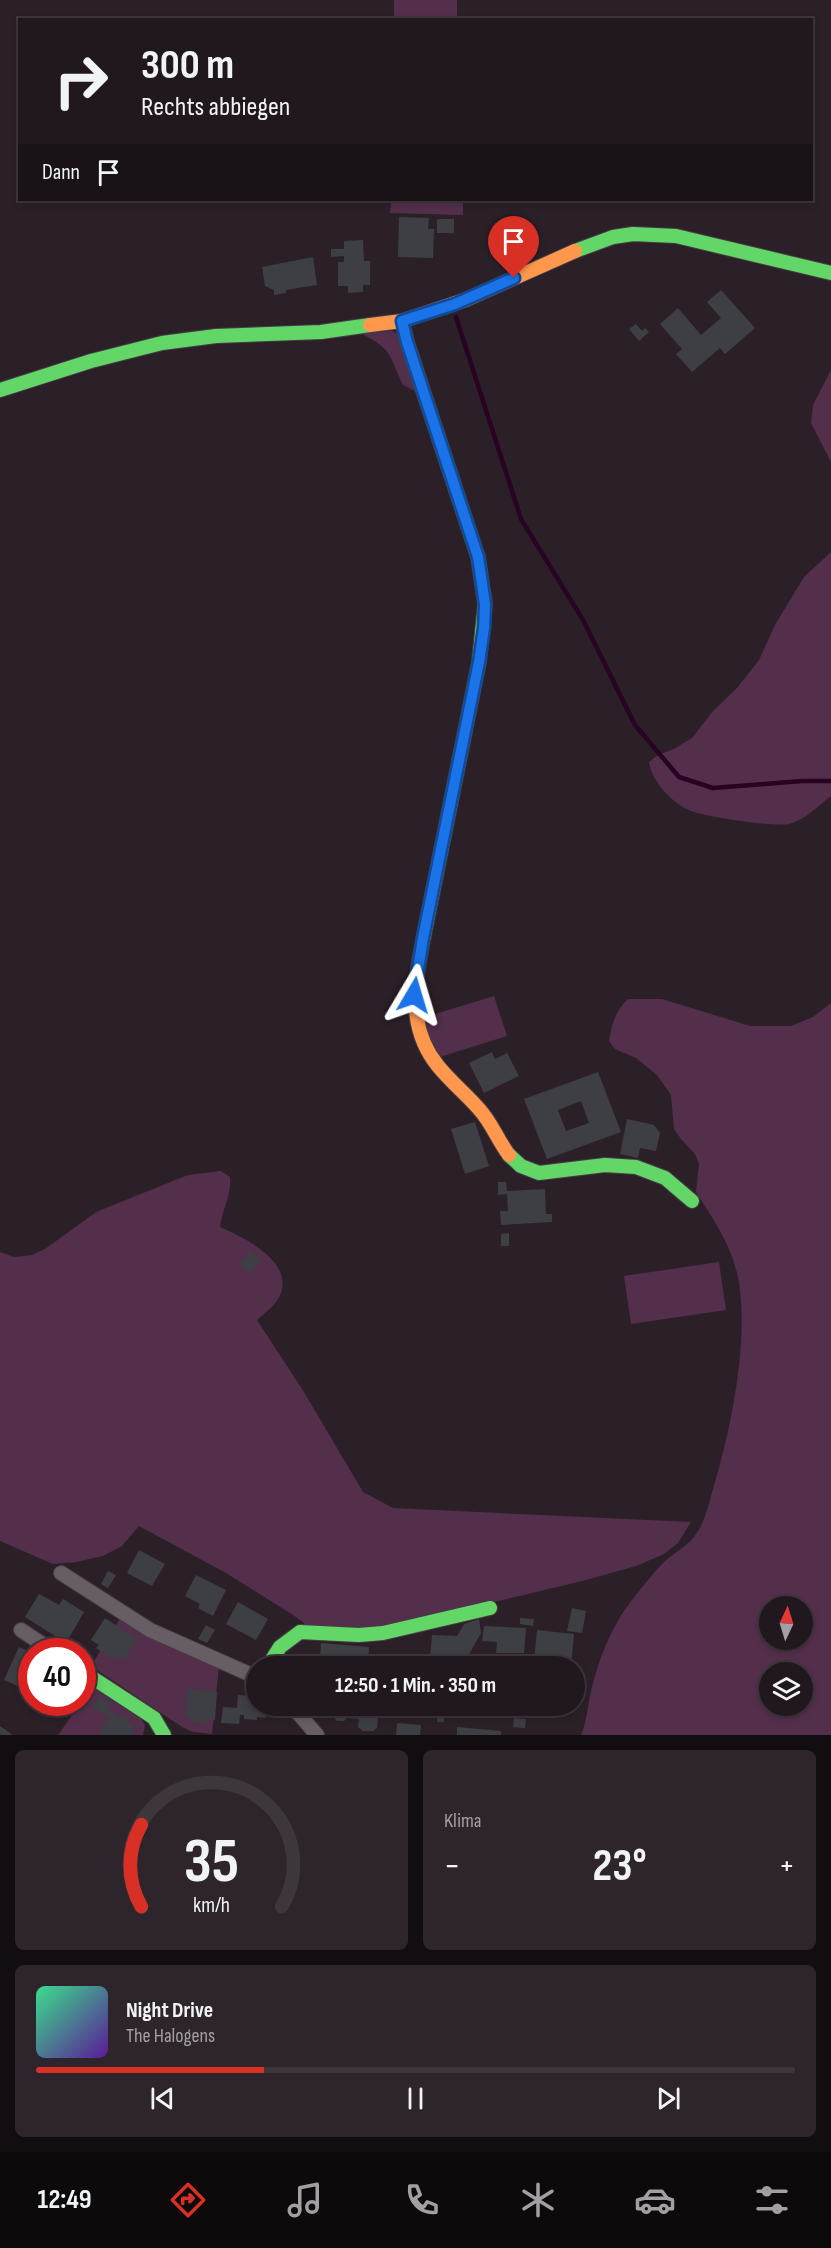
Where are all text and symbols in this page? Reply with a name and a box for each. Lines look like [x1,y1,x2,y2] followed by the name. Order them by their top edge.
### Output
[141,40,234,91] text: 300 m
[42,42,120,120] icon: right
[141,91,290,123] text: Rechts abbiegen
[92,156,125,189] icon: arrive
[42,159,80,186] text: Dann
[488,216,539,278] pin
[497,225,530,258] icon: arrive
[382,963,446,1027] position arrow
[759,1596,813,1650] north arrow
[759,1596,813,1716] map controls
[18,1638,96,1716] speed limit sign: 40
[759,1662,813,1716] button: layers
[335,1672,496,1699] text: 12:50 · 1 Min. · 350 m
[444,1809,482,1833] text: Klima
[184,1825,239,1900] text: 35
[592,1839,647,1894] text: 23°
[444,1846,460,1886] text: −
[779,1846,795,1886] text: +
[193,1893,230,1918] text: km/h
[126,1997,213,2024] text: Night Drive
[126,2024,215,2048] text: The Halogens
[146,2082,179,2115] icon: previous
[399,2082,432,2115] icon: pause
[652,2082,685,2115] icon: next
[167,2179,209,2221] icon: directions
[284,2179,326,2221] icon: music
[401,2179,443,2221] icon: phone
[517,2179,559,2221] icon: climate
[634,2179,676,2221] icon: car
[751,2179,793,2221] icon: filters
[37,2184,92,2216] text: 12:49

